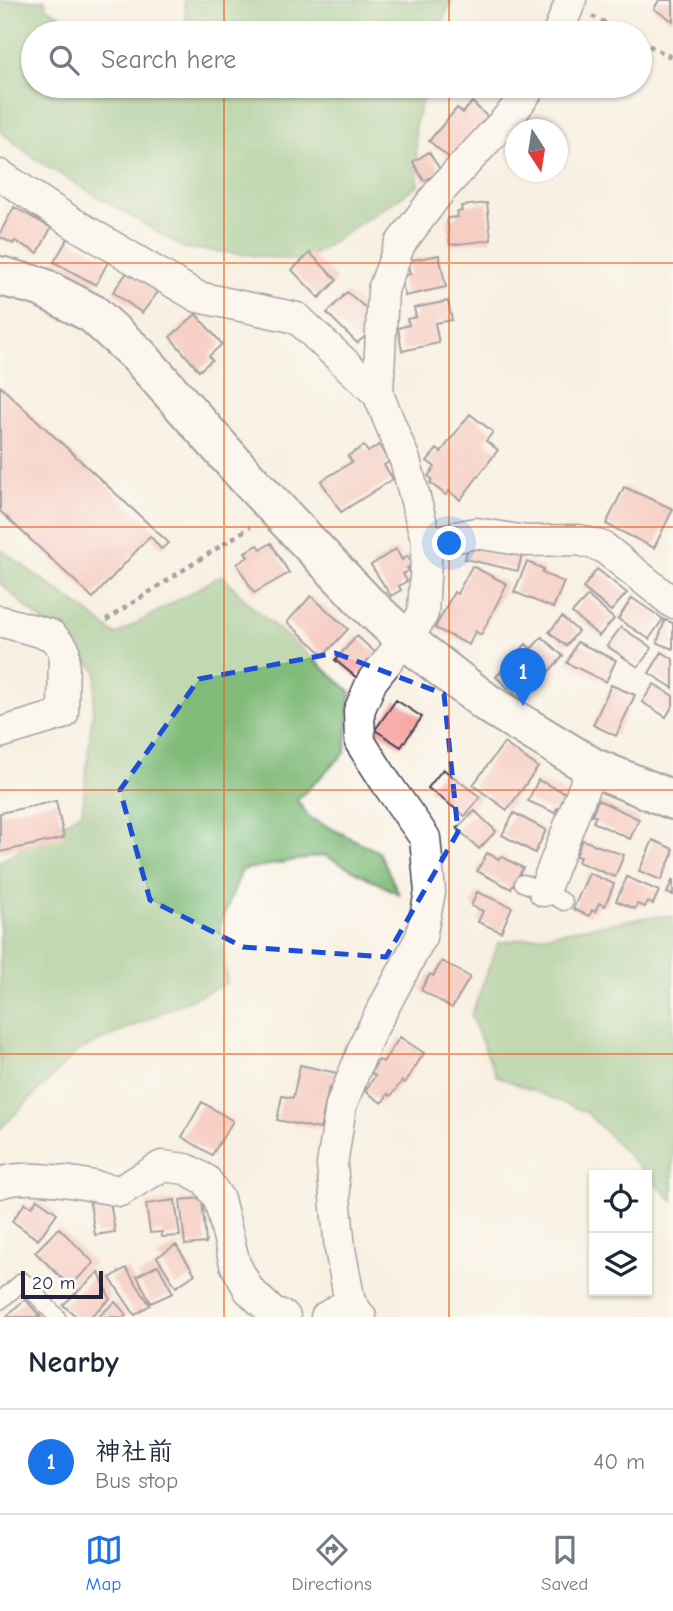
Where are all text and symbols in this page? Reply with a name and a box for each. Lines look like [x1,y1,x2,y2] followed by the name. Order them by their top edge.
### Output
[21,21,652,98] search box
[45,41,83,79] icon: search
[101,45,236,75] text: Search here
[505,119,568,182] north arrow
[432,526,466,560] your location
[500,648,546,706] pin: 1
[589,1170,652,1296] map controls
[589,1170,652,1233] button: locate
[589,1233,652,1296] button: layers
[21,1268,103,1300] scale bar
[32,1272,76,1294] text: 20 m
[28,1345,119,1380] text: Nearby
[95,1437,173,1467] text: 神社前
[46,1448,56,1475] text: 1
[593,1448,645,1475] text: 40 m
[95,1467,178,1494] text: Bus stop
[85,1531,123,1595] tab: Map
[292,1531,372,1595] tab: Directions
[541,1531,588,1595] tab: Saved

